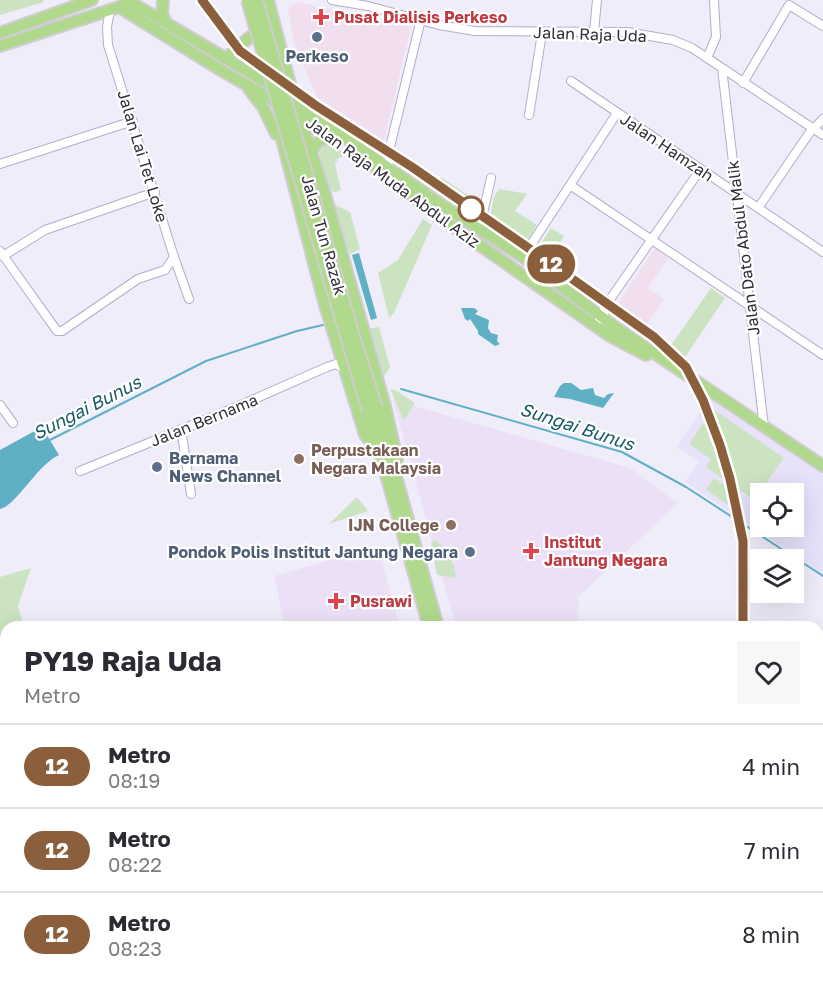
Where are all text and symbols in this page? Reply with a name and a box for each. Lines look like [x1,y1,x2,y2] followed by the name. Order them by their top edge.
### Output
[334,7,508,27] place label: Pusat Dialisis Perkeso
[312,8,330,26] marker: Pusat Dialisis Perkeso
[533,22,647,46] street label: Jalan Raja Uda
[310,30,324,44] marker: Perkeso
[285,46,349,66] place label: Perkeso
[113,87,173,225] street label: Jalan Lai Tet Loke
[617,108,717,186] street label: Jalan Hamzah
[302,112,484,252] street label: Jalan Raja Muda Abdul Aziz
[722,159,764,337] street label: Jalan Dato Abdul Malik
[297,173,351,297] street label: Jalan Tun Razak
[458,196,484,222] unlabelled marker
[524,244,578,284] line badge: 12
[539,251,563,277] text: 12
[29,370,146,444] water label: Sungai Bunus
[147,389,261,451] street label: Jalan Bernama
[518,397,638,455] water label: Sungai Bunus
[311,440,441,478] place label: Perpustakaan Negara Malaysia
[169,448,282,486] place label: Bernama News Channel
[292,452,306,466] marker: Perpustakaan Negara Malaysia
[150,460,164,474] marker: Bernama News Channel
[750,483,804,603] map controls
[750,483,804,537] button: locate
[348,515,439,535] place label: IJN College
[444,518,458,532] marker: IJN College
[544,532,668,570] place label: Institut Jantung Negara
[168,542,458,562] place label: Pondok Polis Institut Jantung Negara
[522,542,540,560] marker: Institut Jantung Negara
[463,545,477,559] marker: Pondok Polis Institut Jantung Negara
[750,549,804,603] button: layers
[350,591,412,611] place label: Pusrawi
[327,592,345,610] marker: Pusrawi
[737,641,800,704] button: heart
[24,644,221,677] text: PY19 Raja Uda
[24,683,80,707] text: Metro
[108,741,171,768] text: Metro
[45,753,69,779] text: 12
[742,753,800,780] text: 4 min
[108,768,160,792] text: 08:19
[108,825,171,852] text: Metro
[45,837,69,863] text: 12
[744,837,800,864] text: 7 min
[108,852,162,876] text: 08:22
[108,909,171,936] text: Metro
[45,921,69,947] text: 12
[742,921,800,948] text: 8 min
[108,936,162,960] text: 08:23

